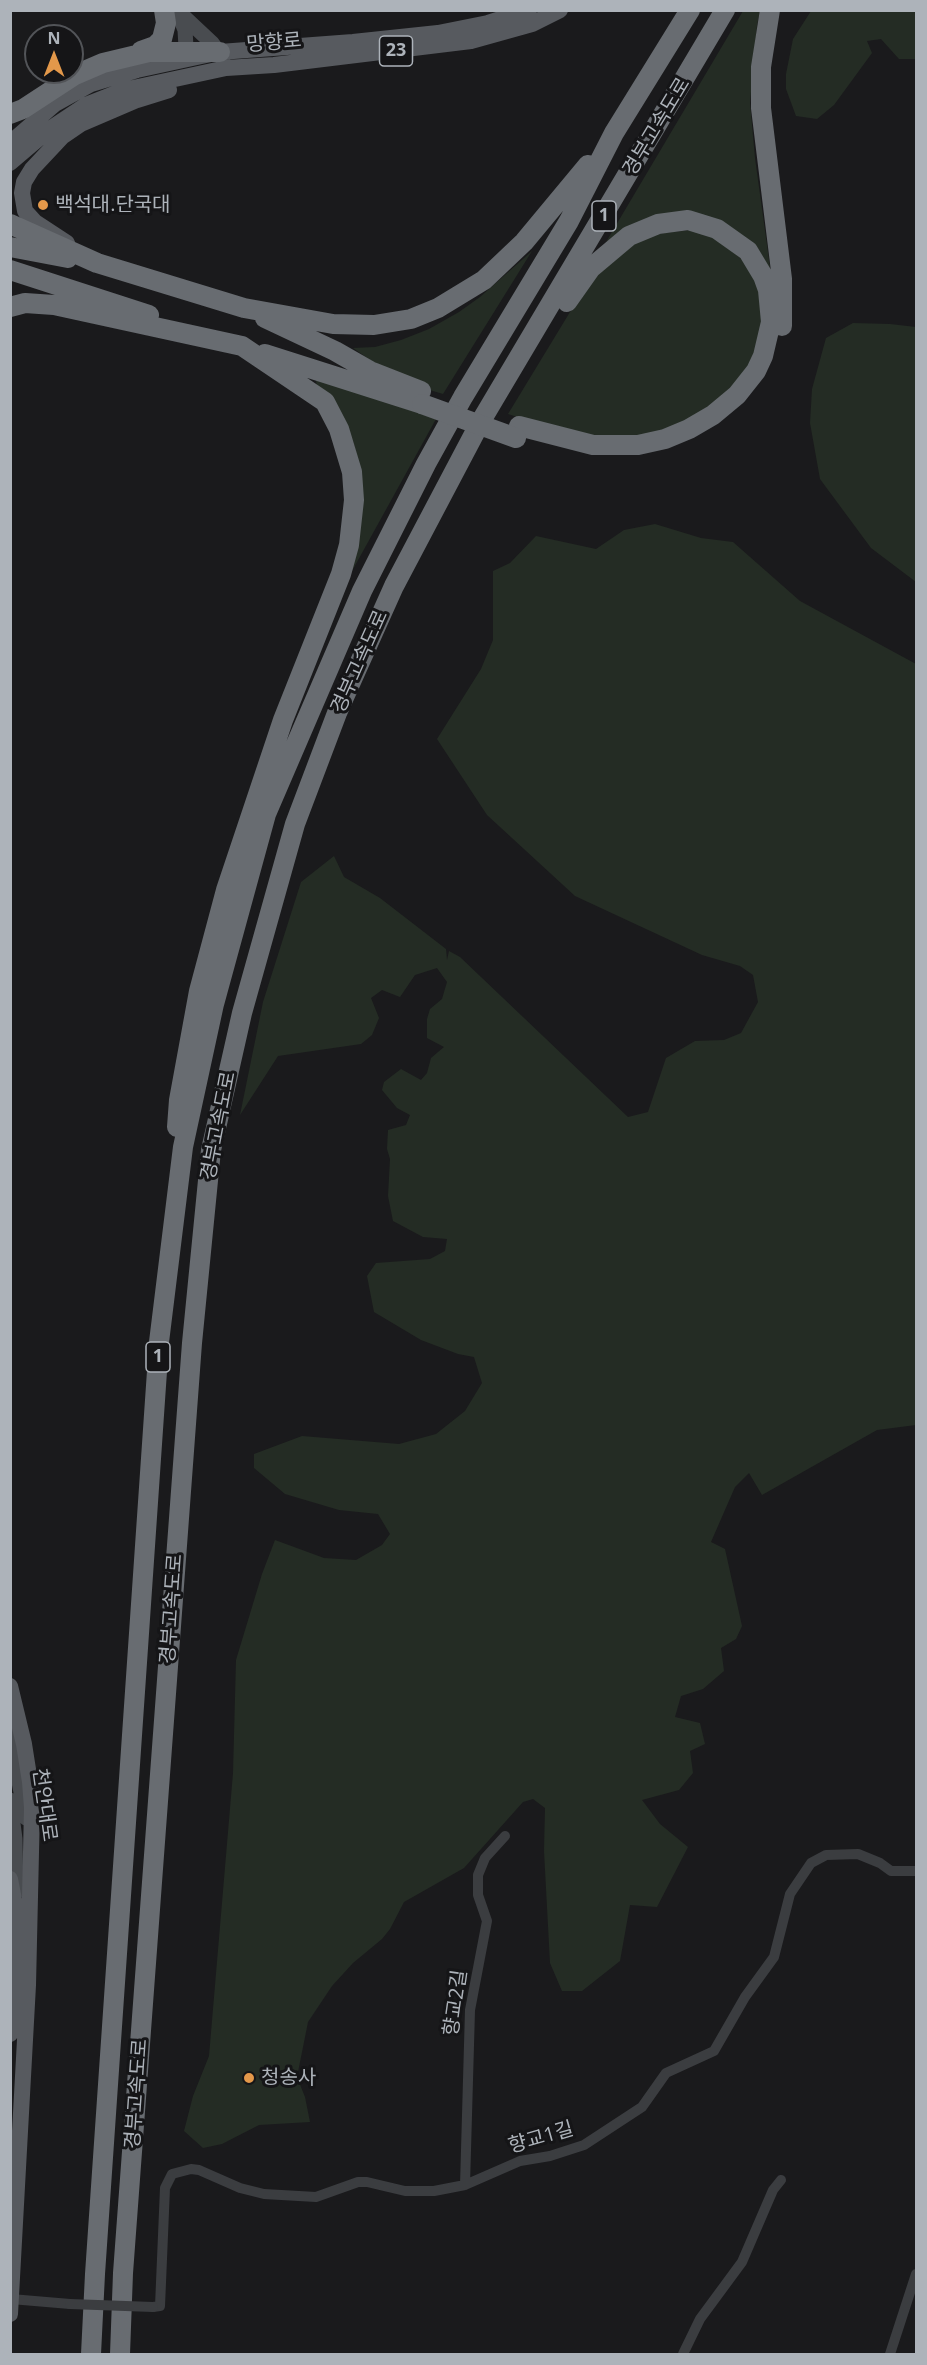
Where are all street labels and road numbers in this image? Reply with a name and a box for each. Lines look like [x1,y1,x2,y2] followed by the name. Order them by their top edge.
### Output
[245,29,303,57] street label: 망향로
[380,36,412,66] road number: 23
[618,74,696,180] street label: 경부고속도로
[592,201,616,231] road number: 1
[327,607,393,717] street label: 경부고속도로
[197,1070,241,1182] street label: 경부고속도로
[146,1342,170,1372] road number: 1
[156,1553,188,1665] street label: 경부고속도로
[27,1767,61,1843] street label: 천안대로
[439,1968,473,2038] street label: 향교2길
[121,2038,153,2150] street label: 경부고속도로
[506,2117,576,2159] street label: 향교1길

